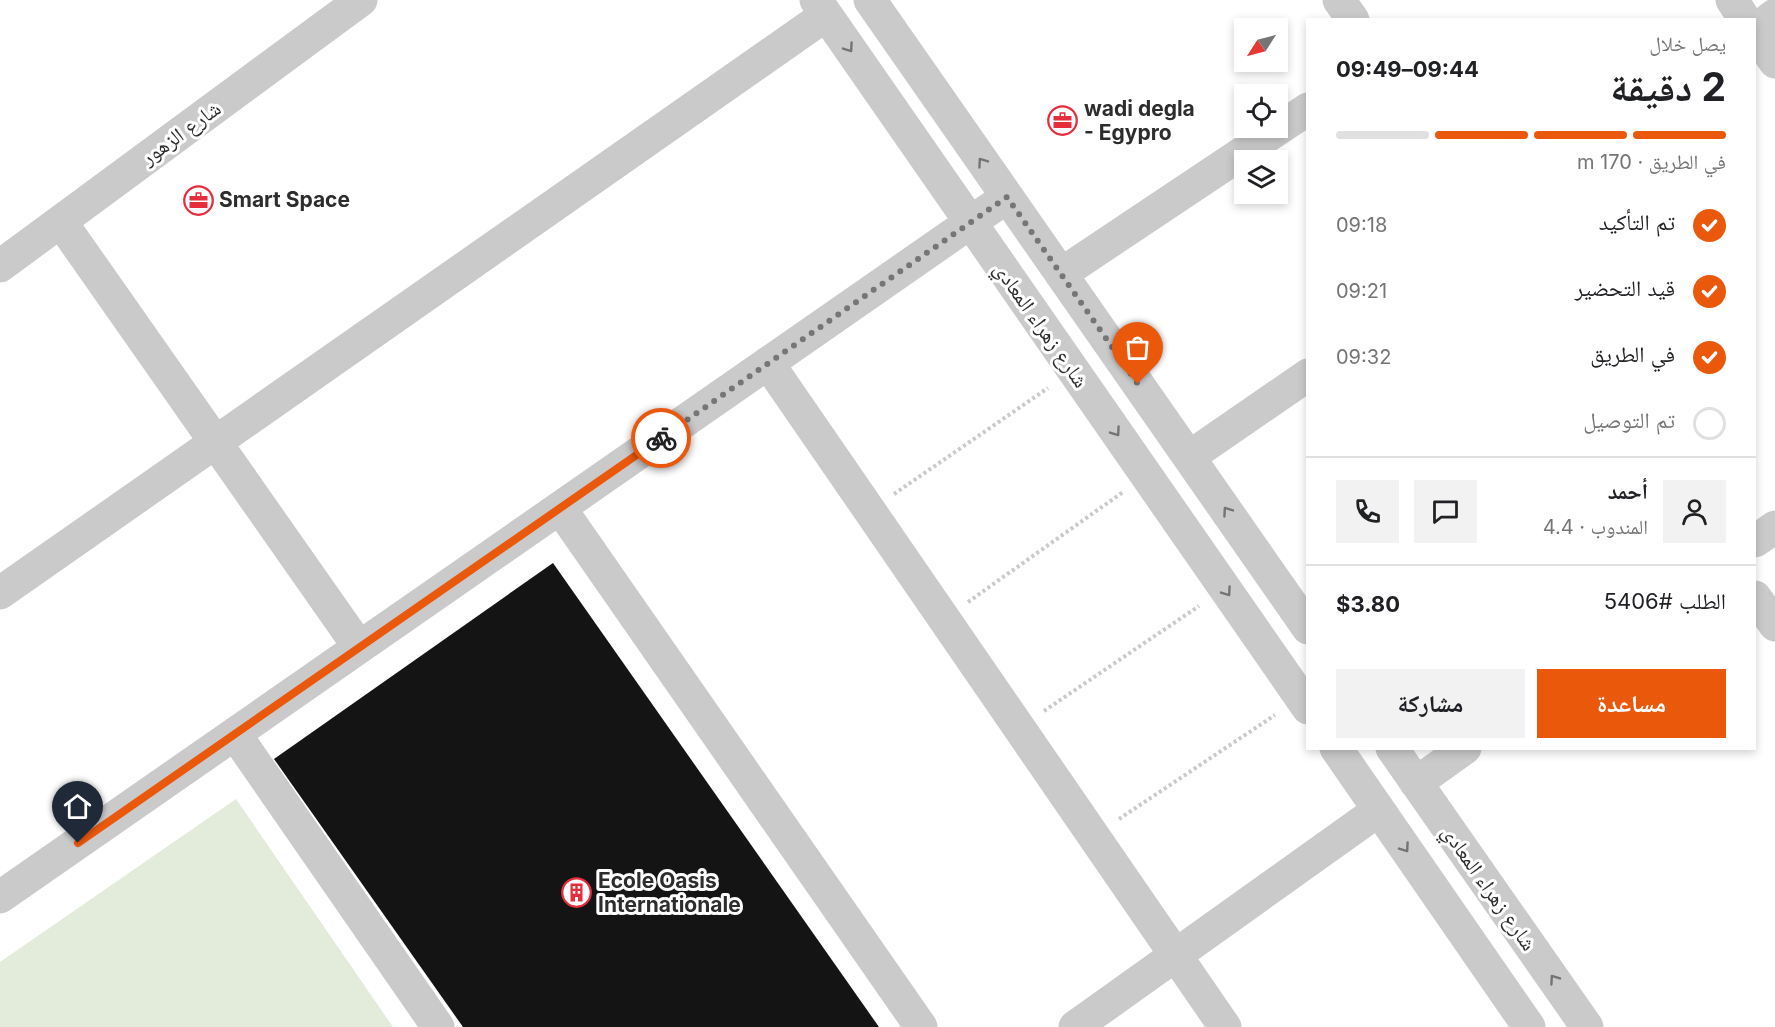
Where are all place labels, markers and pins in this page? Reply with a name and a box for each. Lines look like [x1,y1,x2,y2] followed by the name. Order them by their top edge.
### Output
[1084,96,1195,145] place label: wadi degla - Egypro
[1047,105,1079,137] office icon: wadi degla - Egypro
[182,184,214,216] office icon: Smart Space
[219,187,350,212] place label: Smart Space
[1112,322,1163,384] pin
[52,781,103,843] pin
[598,868,741,917] place label: Ecole Oasis Internationale
[561,877,593,909] building icon: Ecole Oasis Internationale

